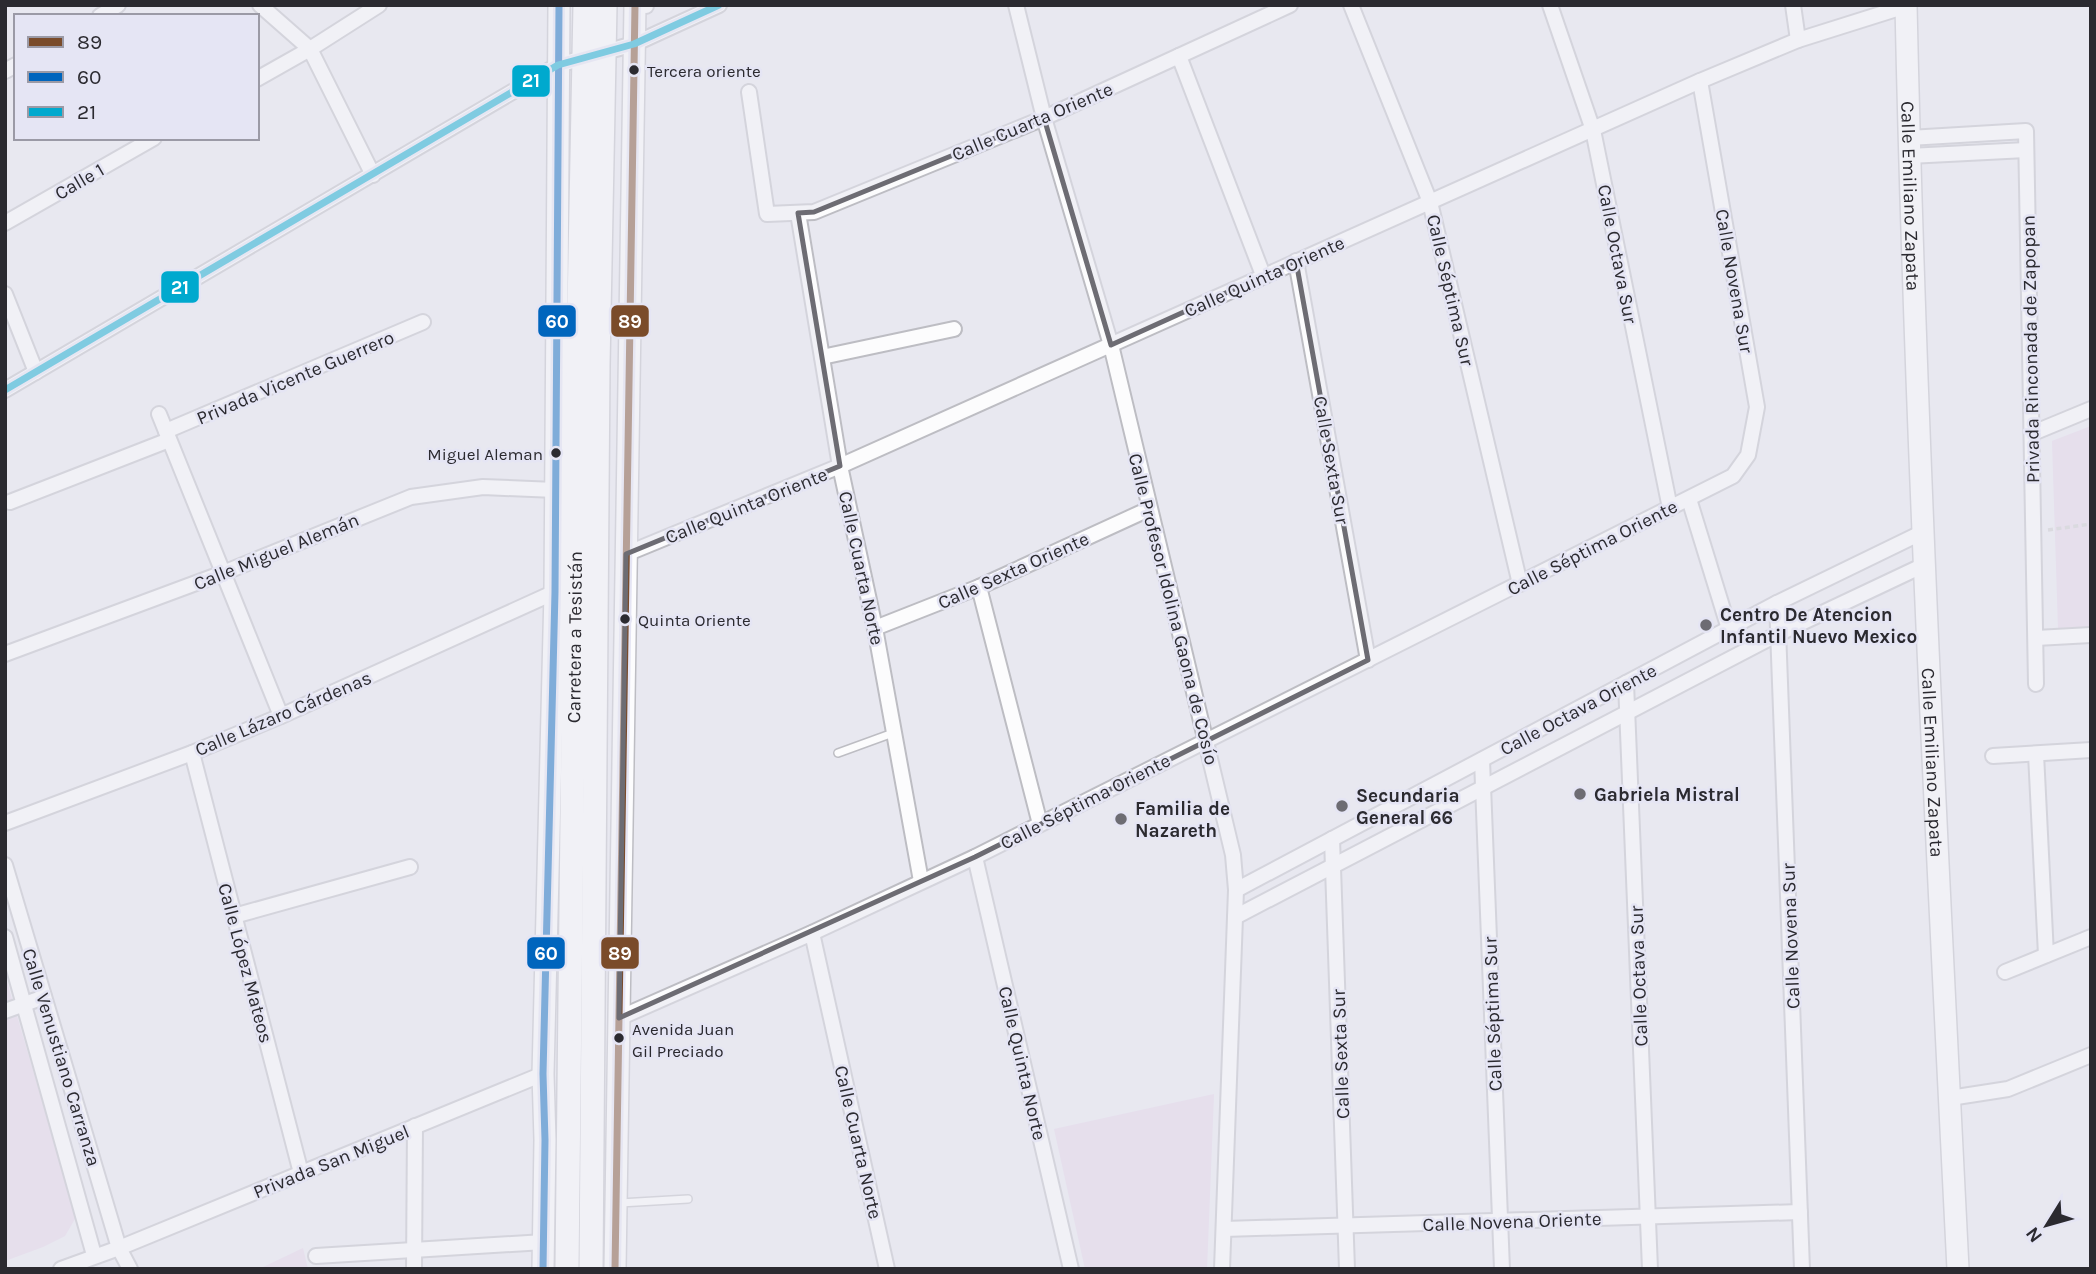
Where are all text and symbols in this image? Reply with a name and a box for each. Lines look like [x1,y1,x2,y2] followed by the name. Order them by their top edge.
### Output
[14,14,259,140] legend
[77,30,102,54] text: 89
[647,61,761,81] place label: Tercera oriente
[627,63,641,77] marker: Tercera oriente
[511,64,551,98] line badge: 21
[77,65,102,89] text: 60
[522,70,540,92] text: 21
[949,78,1116,166] street label: Calle Cuarta Oriente
[77,100,96,124] text: 21
[1896,101,1924,291] street label: Calle Emiliano Zapata
[51,159,108,205] street label: Calle 1
[1593,183,1641,326] street label: Calle Octava Sur
[1711,207,1758,355] street label: Calle Novena Sur
[1422,212,1478,368] street label: Calle Séptima Sur
[2018,215,2044,483] street label: Privada Rinconada de Zapopan
[1181,232,1348,322] street label: Calle Quinta Oriente
[160,270,200,304] line badge: 21
[171,277,189,299] text: 21
[537,304,577,338] line badge: 60
[610,304,650,338] line badge: 89
[545,311,569,333] text: 60
[618,311,642,333] text: 89
[193,326,397,430] street label: Privada Vicente Guerrero
[1309,394,1353,526] street label: Calle Sexta Sur
[427,444,543,464] place label: Miguel Aleman
[549,446,563,460] marker: Miguel Aleman
[1124,451,1222,767] street label: Calle Profesor Idolina Gaona de Cosío
[662,463,831,549] street label: Calle Quinta Oriente
[834,489,888,647] street label: Calle Cuarta Norte
[1504,495,1681,600] street label: Calle Séptima Oriente
[191,509,362,595] street label: Calle Miguel Alemán
[934,528,1092,614] street label: Calle Sexta Oriente
[563,551,587,723] street label: Carretera a Tesistán
[1720,604,1917,648] place label: Centro De Atencion Infantil Nuevo Mexico
[638,610,751,630] place label: Quinta Oriente
[618,612,632,626] marker: Quinta Oriente
[1698,617,1714,633] marker: Centro De Atencion Infantil Nuevo Mexico
[1496,659,1661,760] street label: Calle Octava Oriente
[192,667,375,761] street label: Calle Lázaro Cárdenas
[1917,667,1948,858] street label: Calle Emiliano Zapata
[997,749,1174,854] street label: Calle Séptima Oriente
[1594,784,1740,806] place label: Gabriela Mistral
[1356,785,1460,829] place label: Secundaria General 66
[1572,786,1588,802] marker: Gabriela Mistral
[1135,798,1230,842] place label: Familia de Nazareth
[1334,798,1350,814] marker: Secundaria General 66
[1113,811,1129,827] marker: Familia de Nazareth
[1777,862,1805,1009] street label: Calle Novena Sur
[213,881,277,1046] street label: Calle López Mateos
[1626,905,1652,1047] street label: Calle Octava Sur
[526,936,566,970] line badge: 60
[600,936,640,970] line badge: 89
[1479,936,1507,1092] street label: Calle Séptima Sur
[534,943,558,965] text: 60
[608,943,632,965] text: 89
[17,946,105,1169] street label: Calle Venustiano Carranza
[994,984,1050,1142] street label: Calle Quinta Norte
[1328,989,1354,1119] street label: Calle Sexta Sur
[632,1019,734,1061] place label: Avenida Juan Gil Preciado
[612,1031,626,1045] marker: Avenida Juan Gil Preciado
[830,1063,886,1221] street label: Calle Cuarta Norte
[250,1121,413,1203] street label: Privada San Miguel
[2012,1190,2082,1260] north arrow
[1422,1208,1602,1236] street label: Calle Novena Oriente
[2021,1223,2047,1247] text: N

